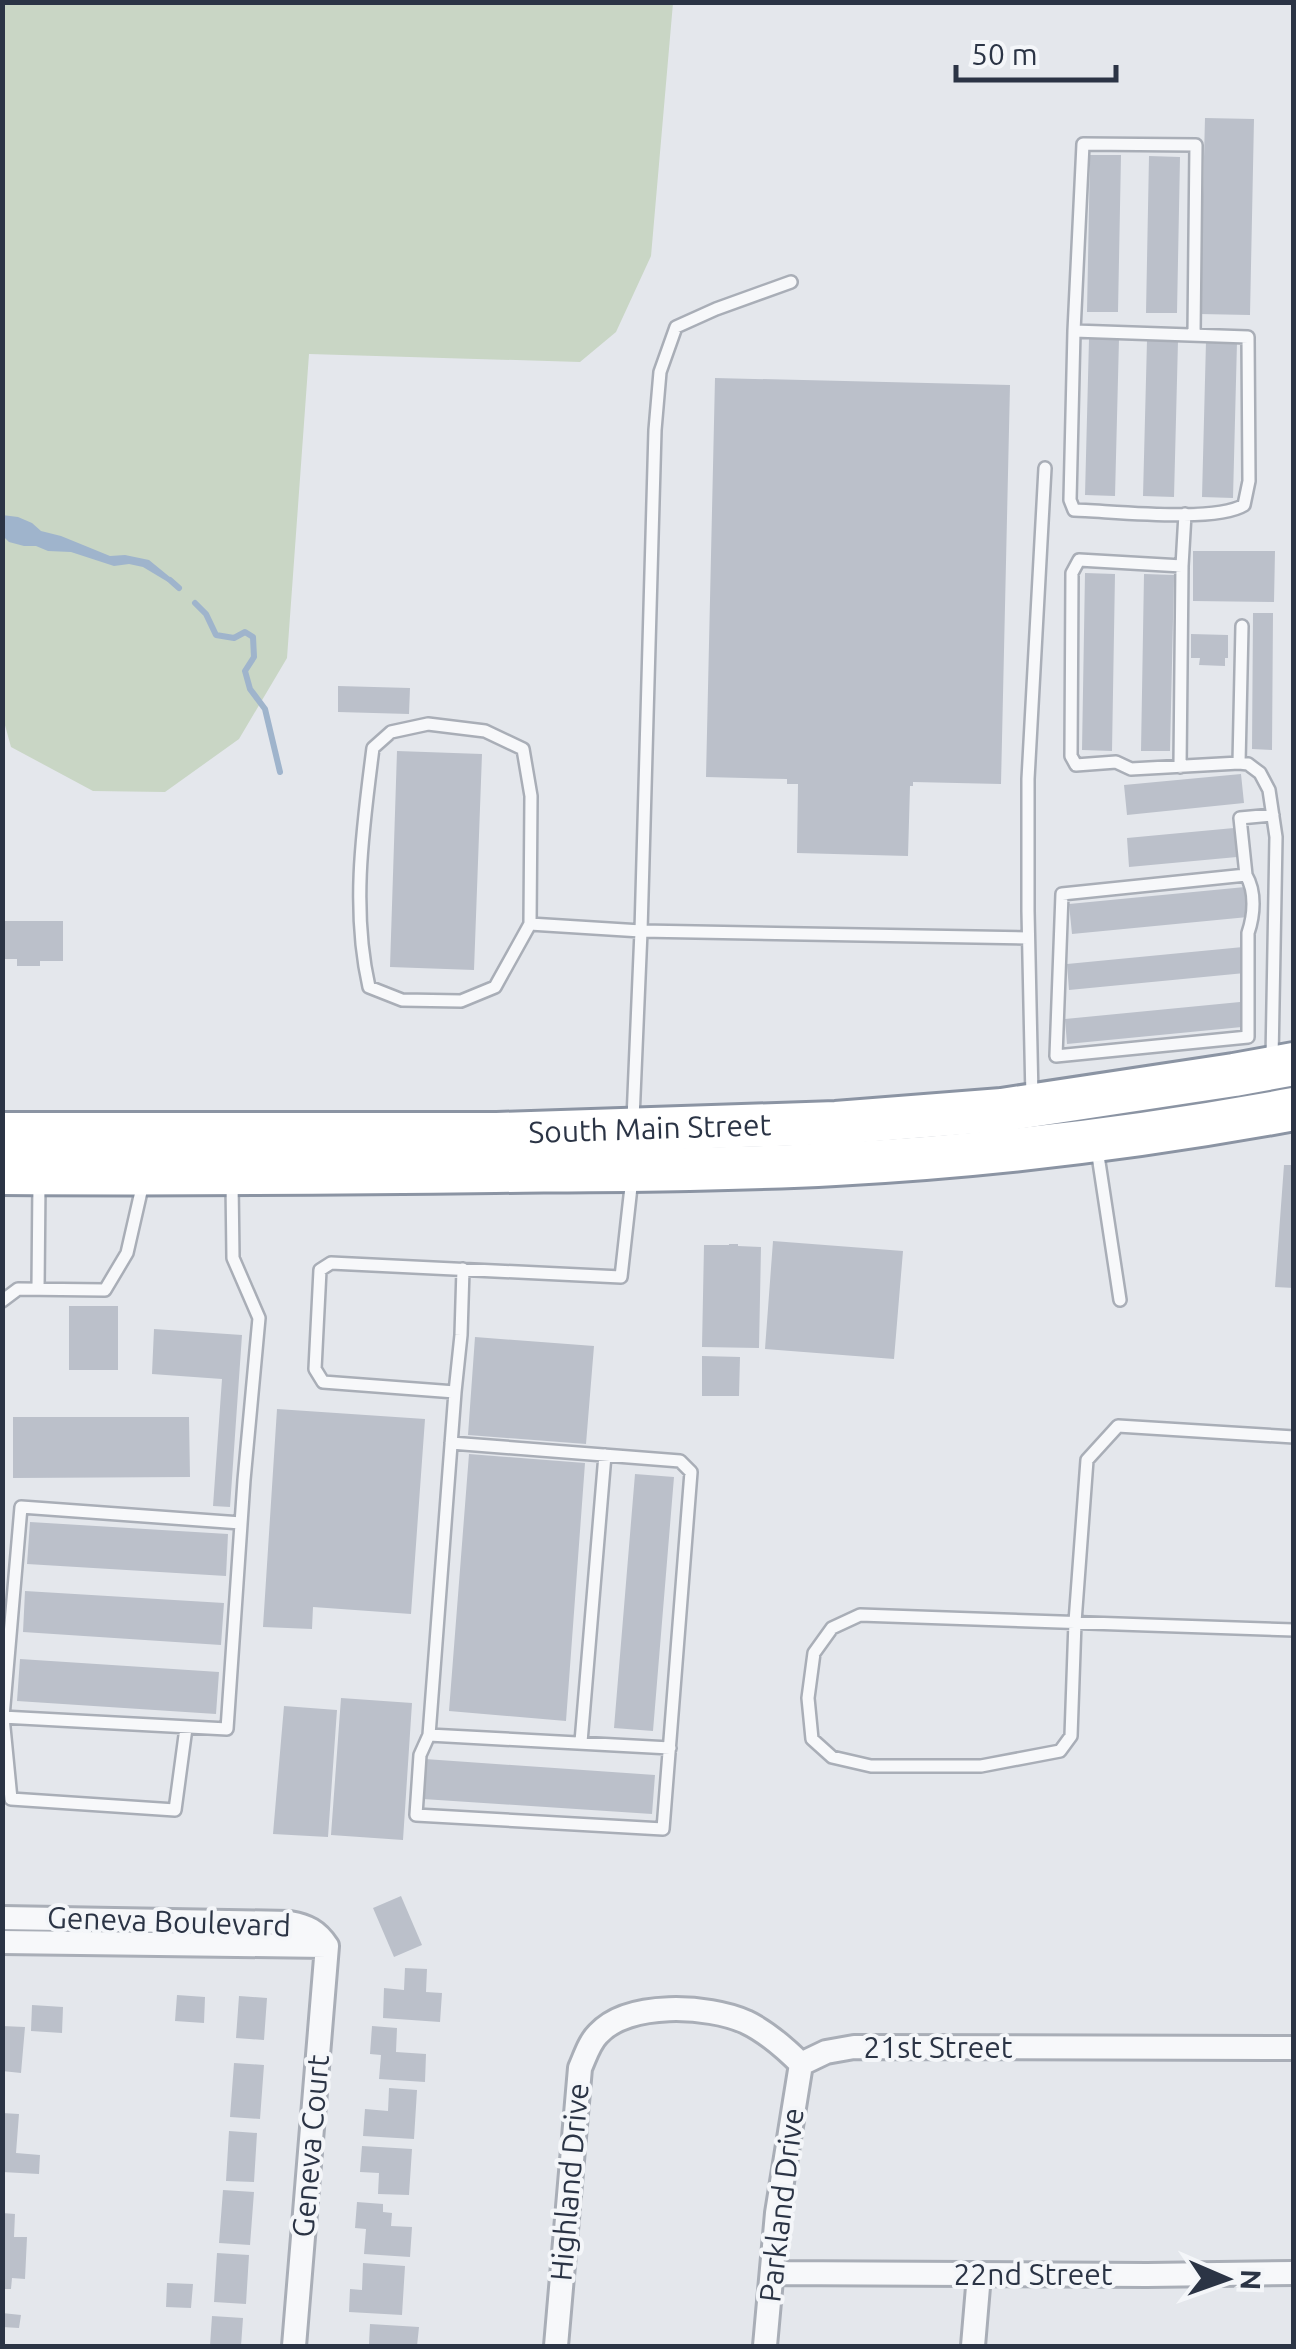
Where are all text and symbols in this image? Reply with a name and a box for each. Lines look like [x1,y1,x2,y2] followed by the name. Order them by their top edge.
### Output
[956,20,1116,82] scale bar
[971,37,1038,71] text: 50 m
[528,1107,772,1149] street label: South Main Street
[46,1900,292,1942] street label: Geneva Boulevard
[863,2030,1013,2064] street label: 21st Street
[285,2053,335,2239] street label: Geneva Court
[543,2082,595,2282] street label: Highland Drive
[752,2106,810,2304] street label: Parkland Drive
[1176,2229,1276,2329] north arrow
[953,2257,1113,2291] street label: 22nd Street
[1236,2269,1267,2291] text: N

